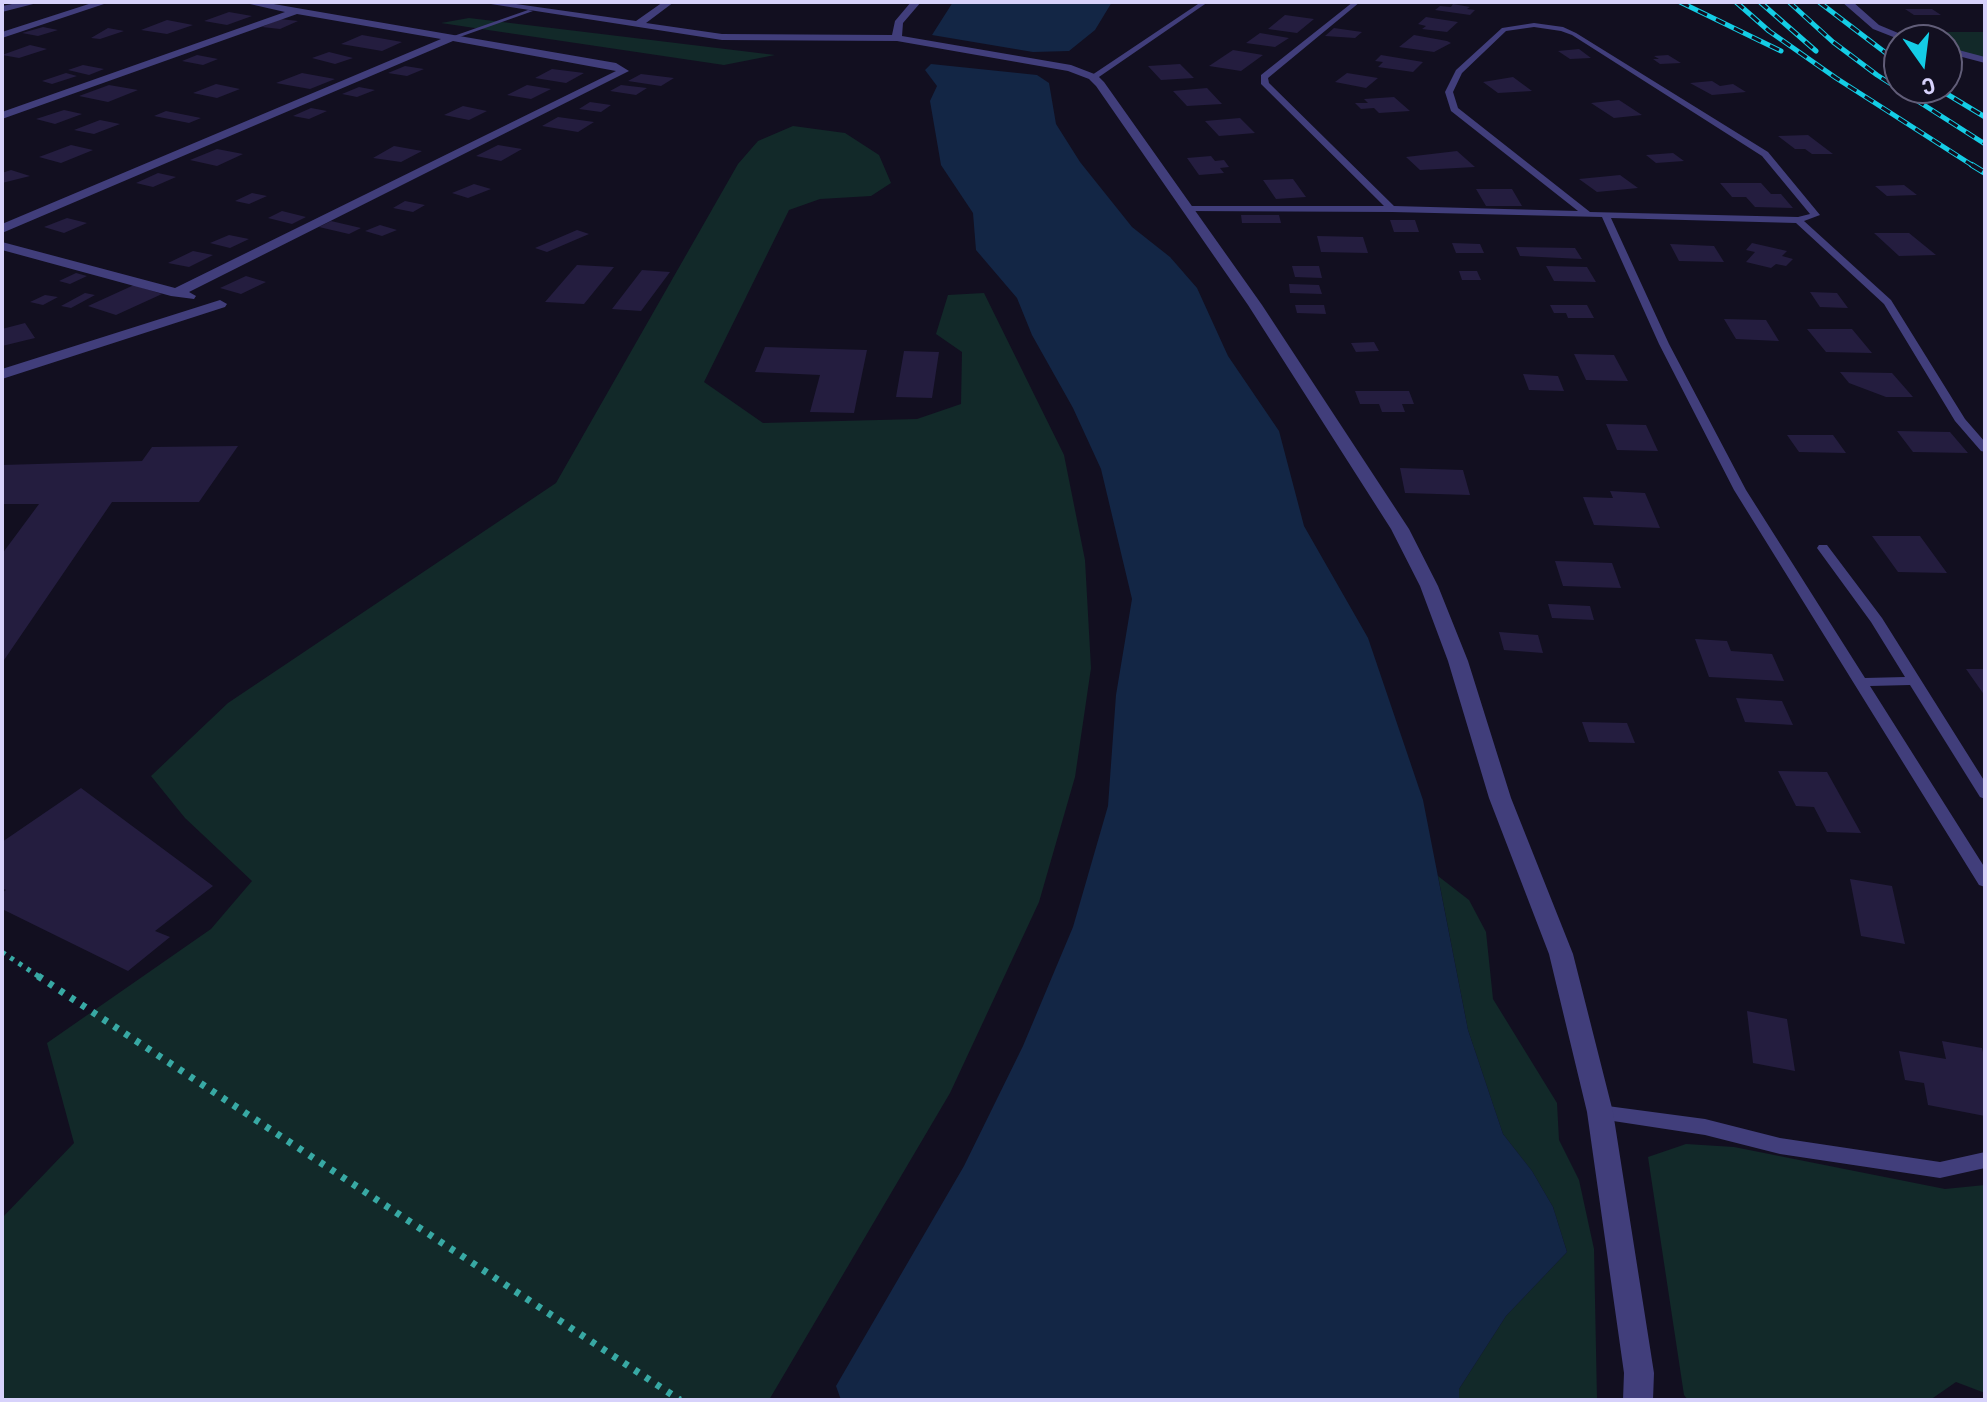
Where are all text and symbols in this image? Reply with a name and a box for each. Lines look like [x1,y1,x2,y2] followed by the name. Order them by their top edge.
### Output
[1883,24,1963,104] north arrow
[1919,72,1938,99] text: С

